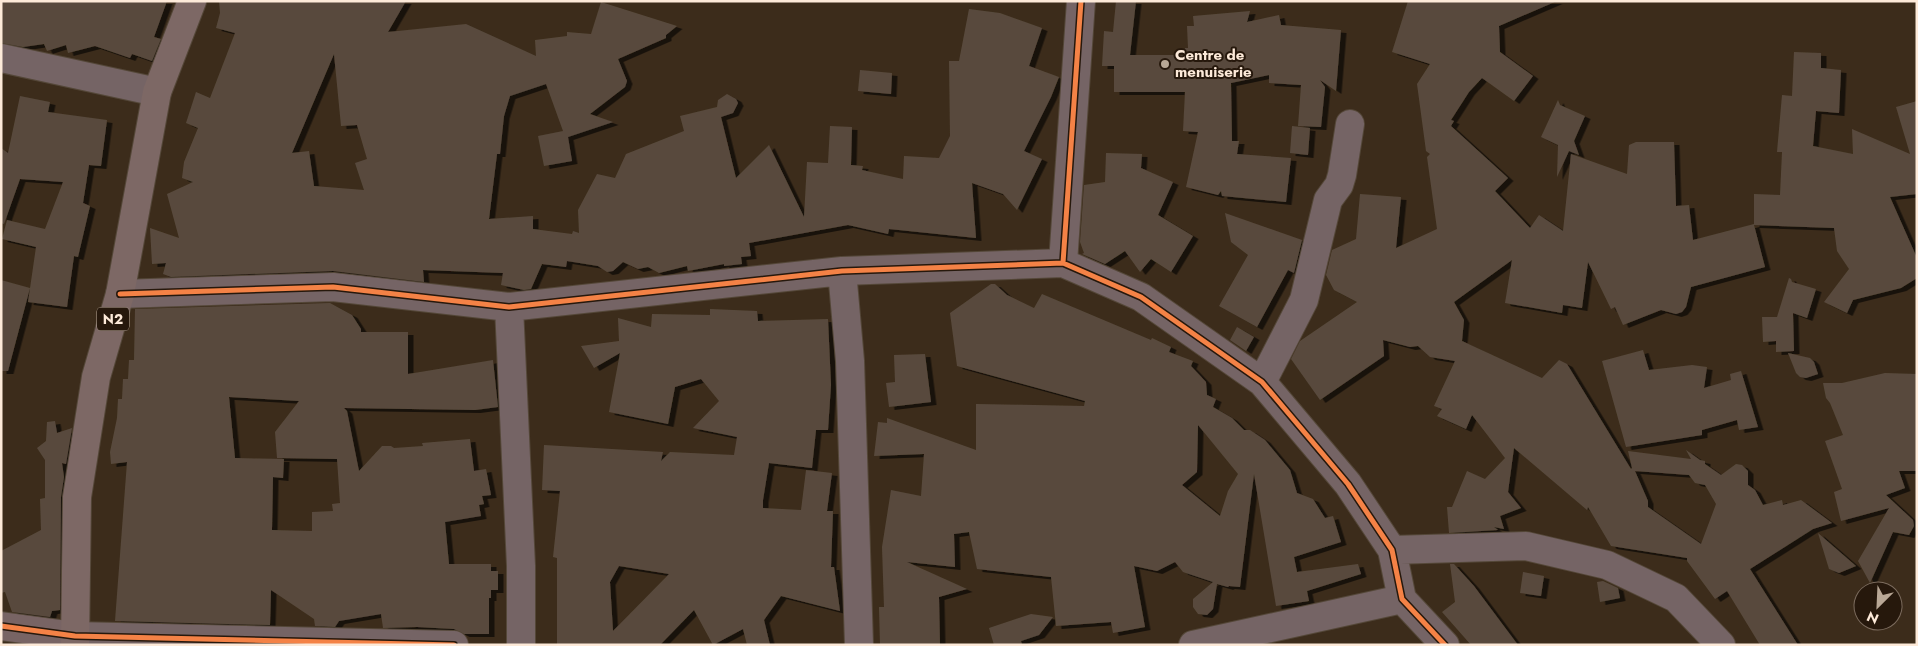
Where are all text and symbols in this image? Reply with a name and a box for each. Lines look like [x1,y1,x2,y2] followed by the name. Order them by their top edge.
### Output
[1175,44,1252,83] place label: Centre de menuiserie
[1159,58,1171,70] marker: Centre de menuiserie
[97,308,129,330] road number: N2
[1853,581,1903,631] north arrow
[1864,606,1882,629] text: N

